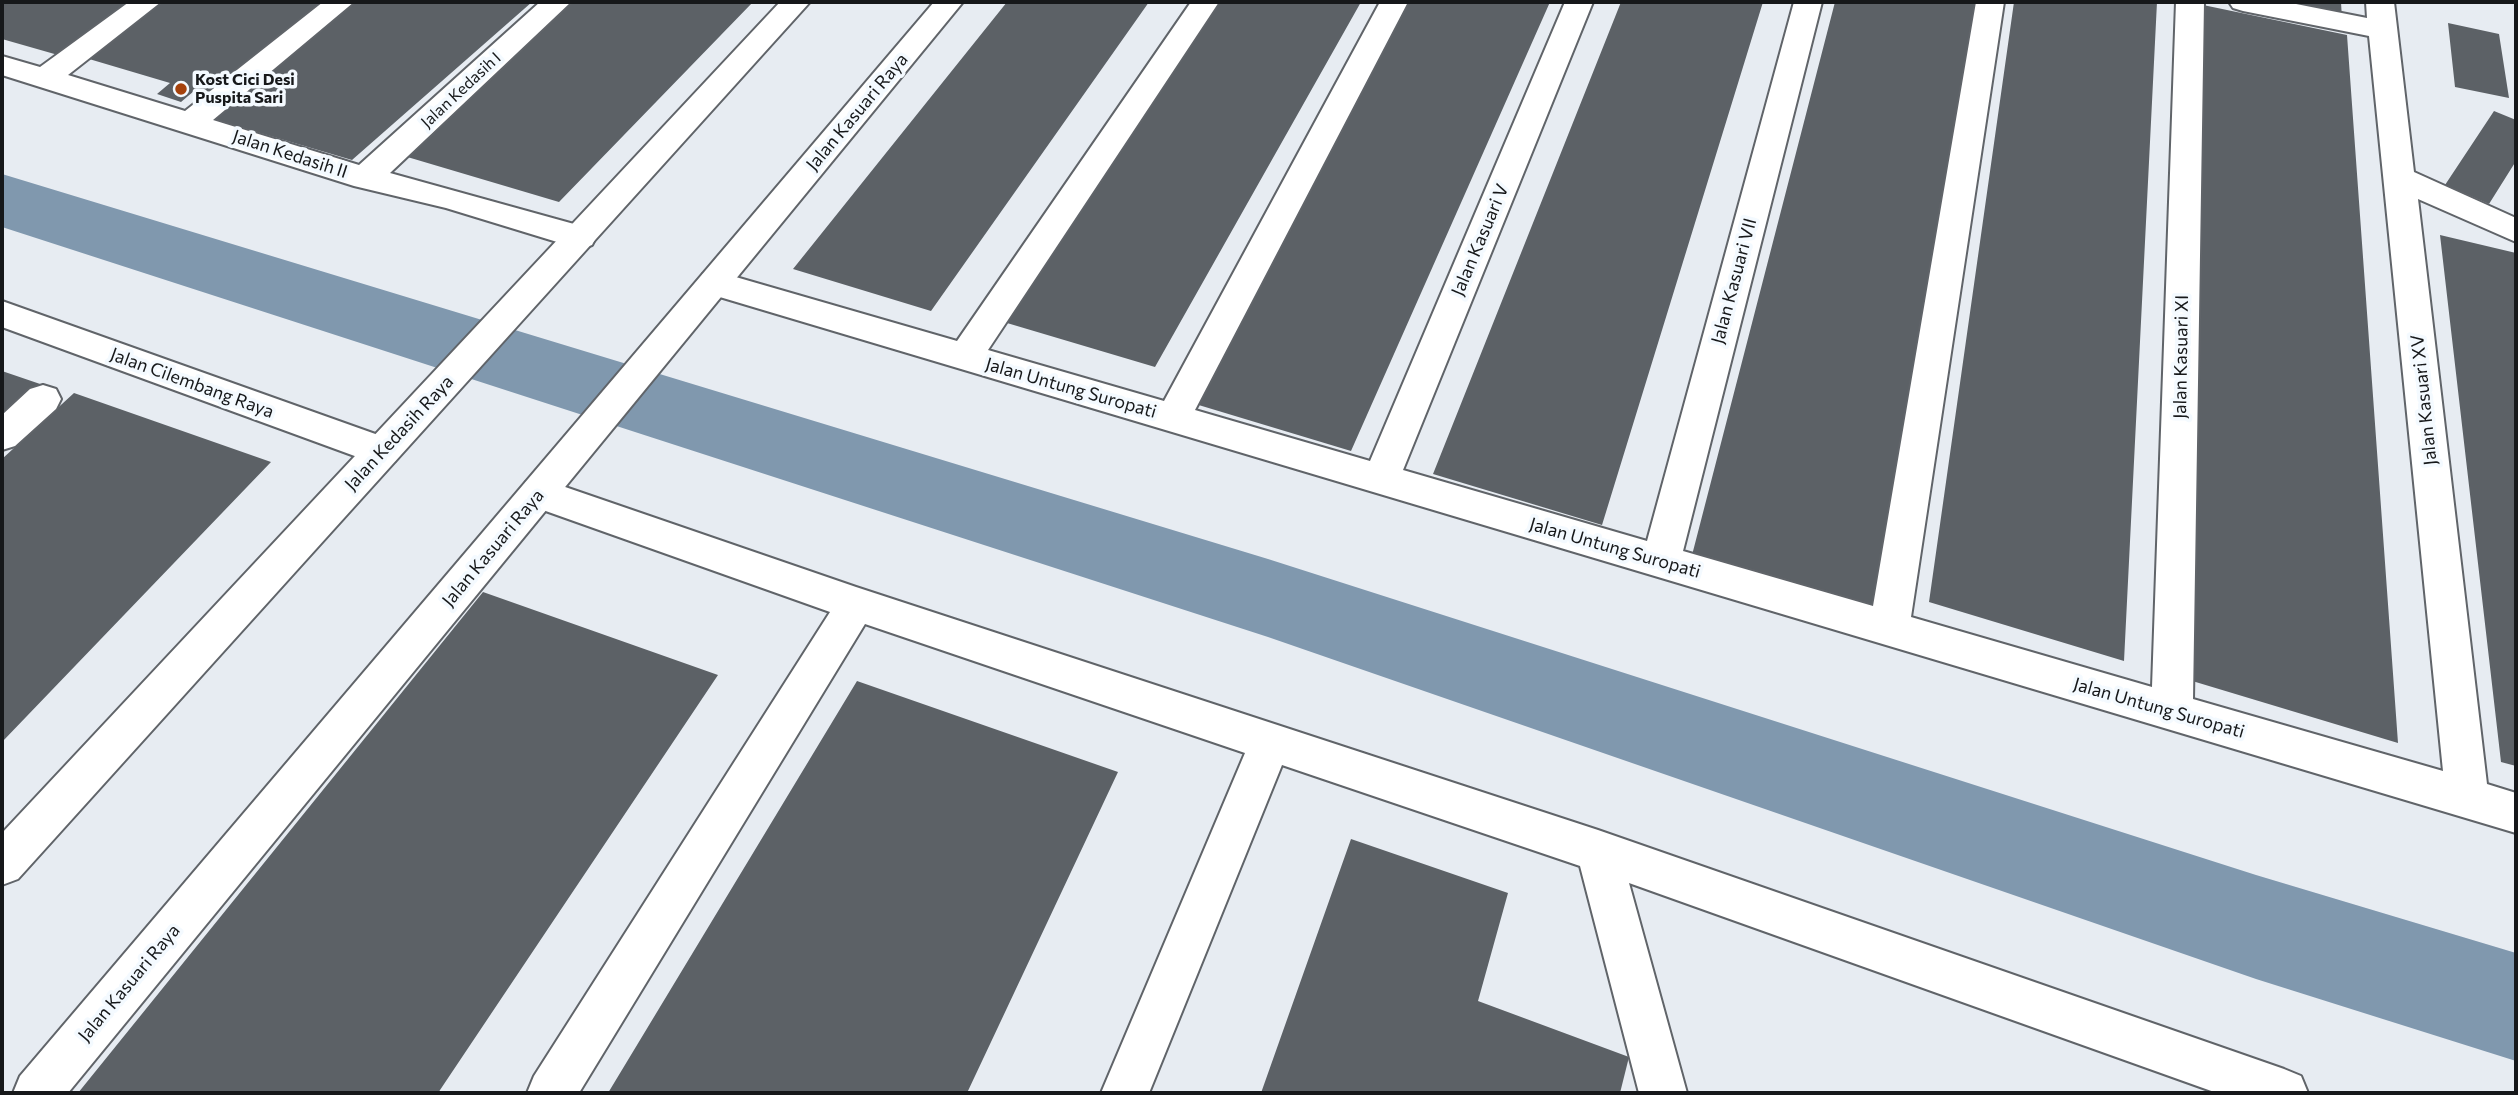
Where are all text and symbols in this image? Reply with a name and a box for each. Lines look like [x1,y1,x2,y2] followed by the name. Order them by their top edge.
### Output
[417,48,505,132] street label: Jalan Kedasih I
[802,49,912,175] street label: Jalan Kasuari Raya
[195,70,295,108] place label: Kost Cici Desi Puspita Sari
[173,81,189,97] marker: Kost Cici Desi Puspita Sari
[230,125,350,183] street label: Jalan Kedasih II
[1447,181,1513,299] street label: Jalan Kasuari V
[1707,216,1761,346] street label: Jalan Kasuari VII
[2169,295,2193,419] street label: Jalan Kasuari XI
[2406,334,2442,466] street label: Jalan Kasuari XV
[107,343,277,423] street label: Jalan Cilembang Raya
[983,353,1159,423] street label: Jalan Untung Suropati
[340,371,458,495] street label: Jalan Kedasih Raya
[438,485,548,611] street label: Jalan Kasuari Raya
[1527,513,1703,583] street label: Jalan Untung Suropati
[2071,673,2247,743] street label: Jalan Untung Suropati
[74,920,184,1046] street label: Jalan Kasuari Raya

